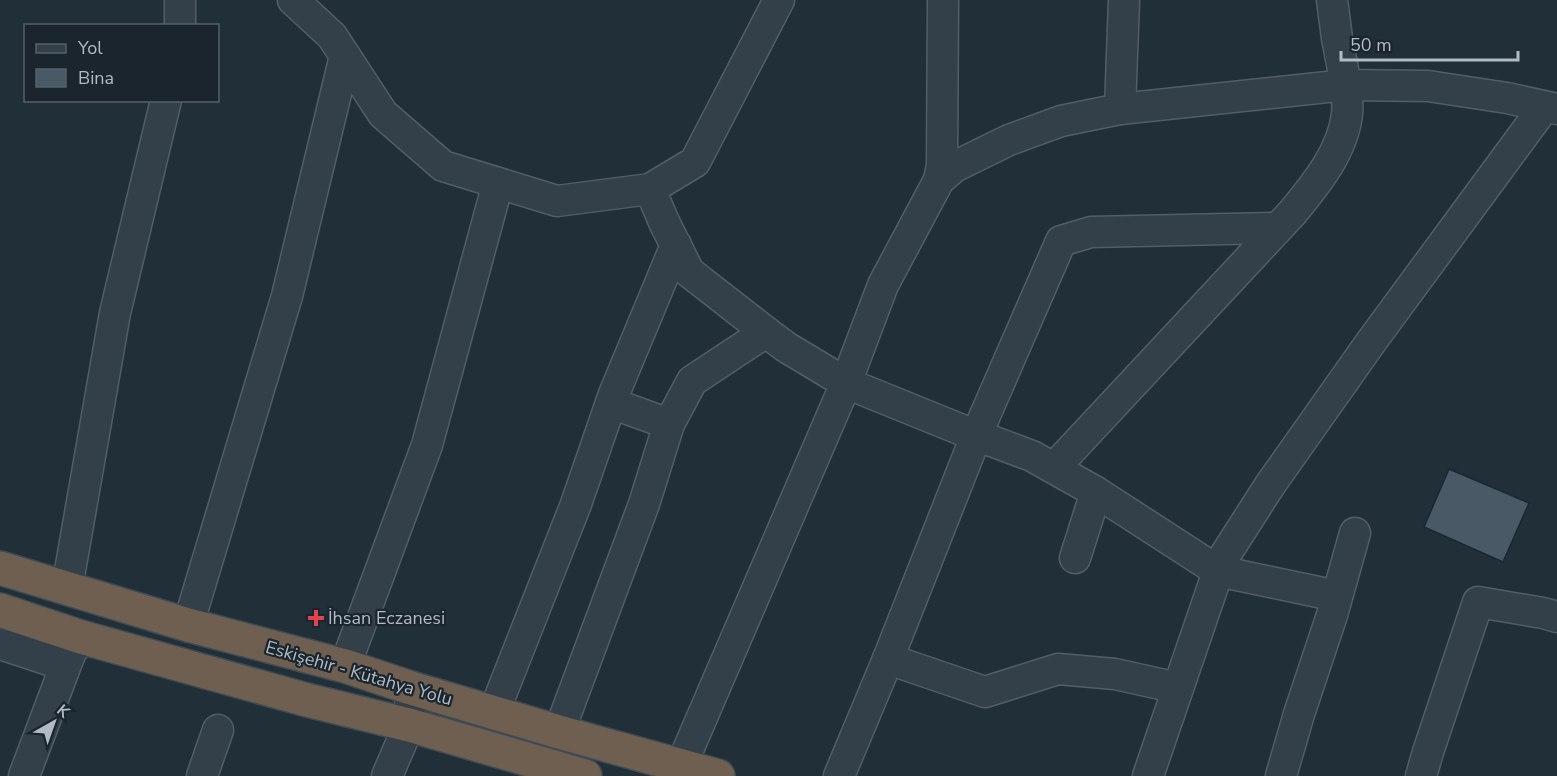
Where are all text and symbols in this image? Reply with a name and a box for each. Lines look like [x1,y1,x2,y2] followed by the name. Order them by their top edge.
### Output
[24,24,219,102] legend
[1341,24,1518,62] scale bar
[1350,33,1392,57] text: 50 m
[77,36,103,60] text: Yol
[78,66,114,90] text: Bina
[328,606,445,630] place label: İhsan Eczanesi
[309,611,323,625] marker: İhsan Eczanesi
[263,635,455,711] street label: Eskişehir - Kütahya Yolu
[24,692,84,752] north arrow
[52,699,75,724] text: K

